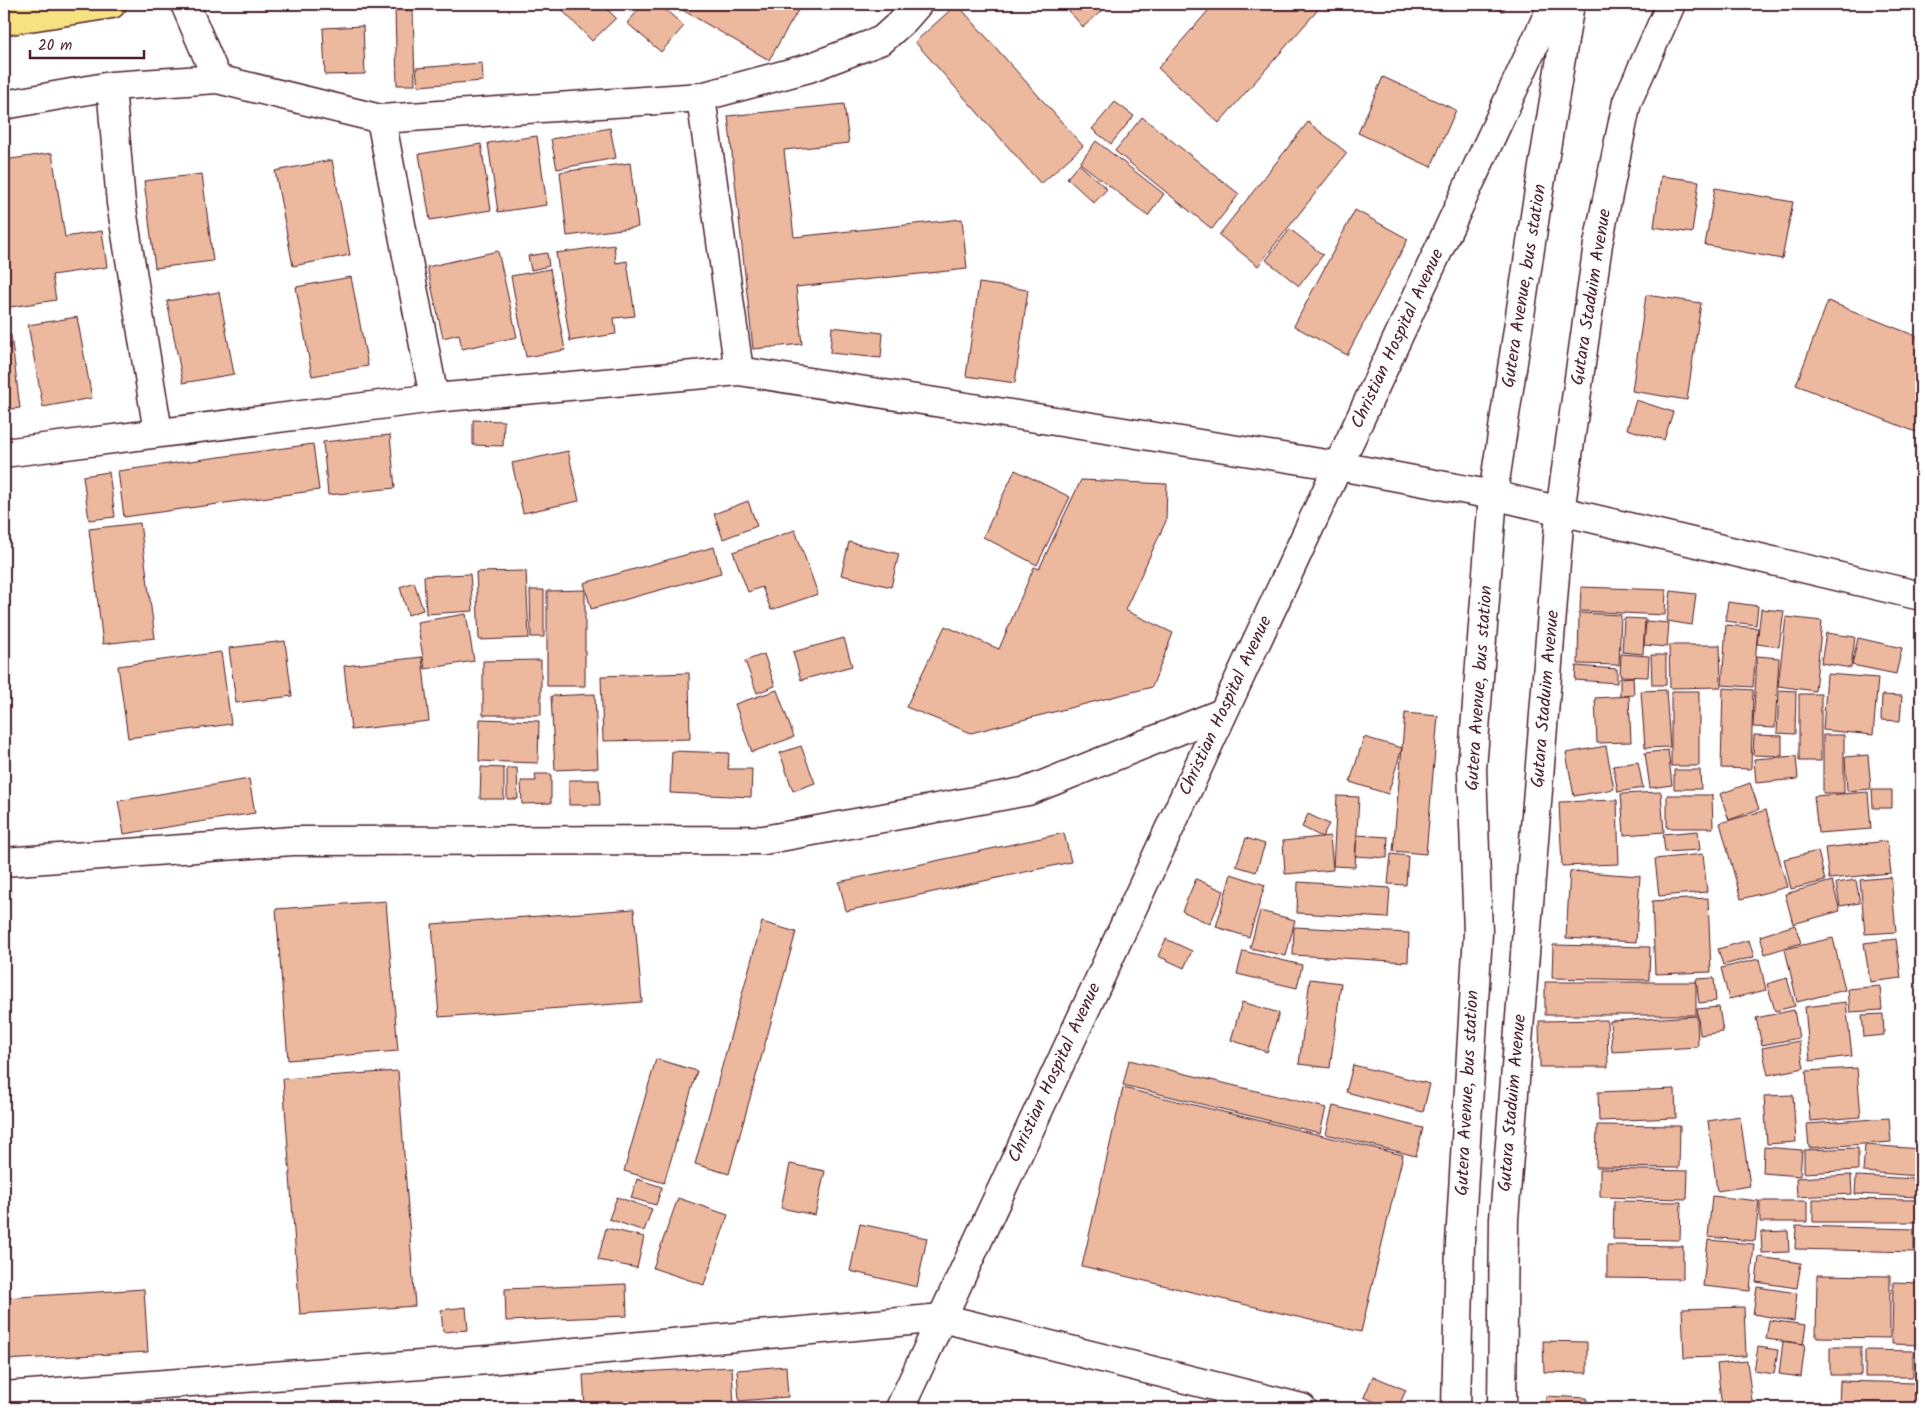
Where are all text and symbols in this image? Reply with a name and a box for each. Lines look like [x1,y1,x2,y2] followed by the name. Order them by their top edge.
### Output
[30,28,144,60] scale bar
[38,34,72,58] text: 20 m
[1495,182,1555,390] street label: Gutera Avenue, bus station
[1564,207,1620,387] street label: Gutara Staduim Avenue
[1344,244,1452,434] street label: Christian Hospital Avenue
[1458,584,1502,792] street label: Gutera Avenue, bus station
[1524,609,1568,789] street label: Gutara Staduim Avenue
[1172,611,1280,801] street label: Christian Hospital Avenue
[1001,978,1109,1168] street label: Christian Hospital Avenue
[1448,990,1488,1196] street label: Gutera Avenue, bus station
[1491,1013,1535,1193] street label: Gutara Staduim Avenue

